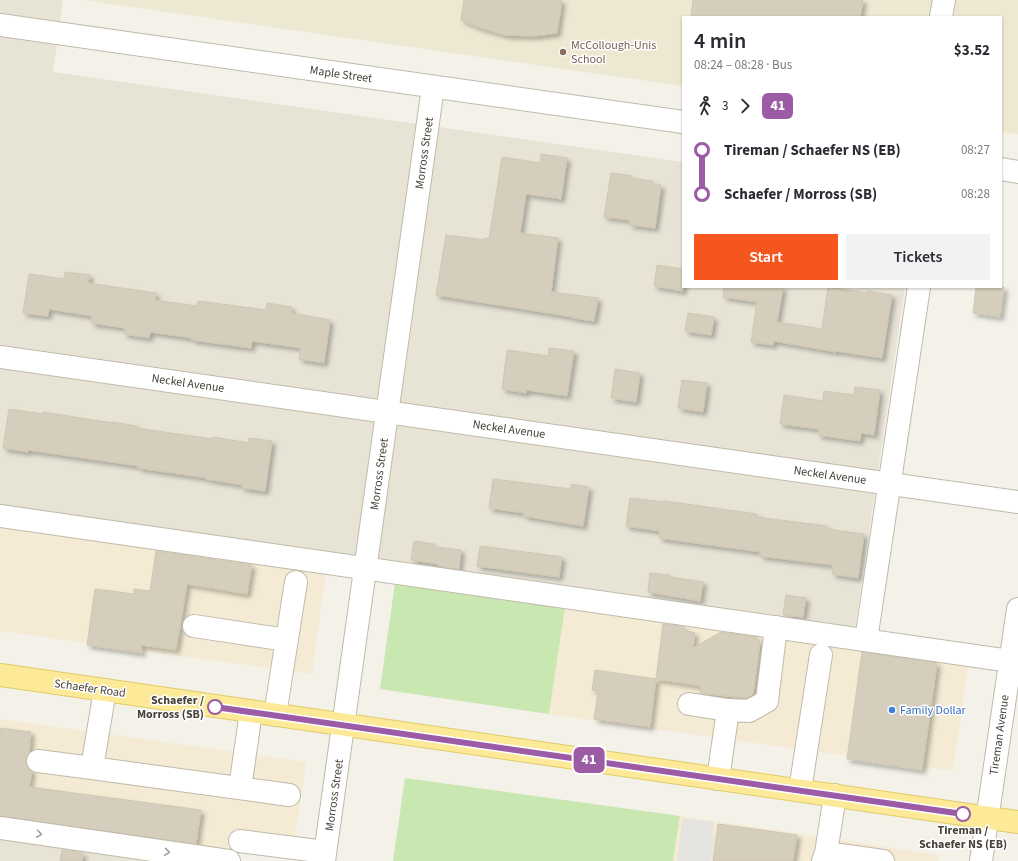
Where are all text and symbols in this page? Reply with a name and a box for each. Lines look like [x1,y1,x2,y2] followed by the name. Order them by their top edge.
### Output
[694,25,746,57] text: 4 min
[571,37,656,68] place label: McCollough-Unis School
[954,40,990,61] text: $3.52
[558,47,568,57] marker: McCollough-Unis School
[694,56,792,74] text: 08:24 – 08:28 · Bus
[309,62,373,87] street label: Maple Street
[694,95,716,117] icon: walk
[734,95,756,117] icon: forward
[770,96,785,116] text: 41
[722,97,728,115] text: 3
[411,116,438,190] street label: Morross Street
[724,140,901,161] text: Tireman / Schaefer NS (EB)
[961,141,990,159] text: 08:27
[724,184,877,205] text: Schaefer / Morross (SB)
[961,185,990,203] text: 08:28
[694,234,838,280] button: Start
[846,234,990,280] button: Tickets
[150,370,225,397] street label: Neckel Avenue
[471,416,546,443] street label: Neckel Avenue
[366,437,393,511] street label: Morross Street
[792,462,867,489] street label: Neckel Avenue
[53,675,127,702] street label: Schaefer Road
[137,692,204,723] place label: Schaefer / Morross (SB)
[985,694,1014,777] street label: Tireman Avenue
[207,699,223,715] marker: Schaefer / Morross (SB)
[900,702,967,719] place label: Family Dollar
[887,705,897,715] marker: Family Dollar
[571,747,607,773] line badge: 41
[582,750,596,770] text: 41
[321,758,348,832] street label: Morross Street
[955,806,971,822] marker: Tireman / Schaefer NS (EB)
[919,822,1007,853] place label: Tireman / Schaefer NS (EB)
[36,829,42,838] one-way arrow
[164,847,170,856] one-way arrow

